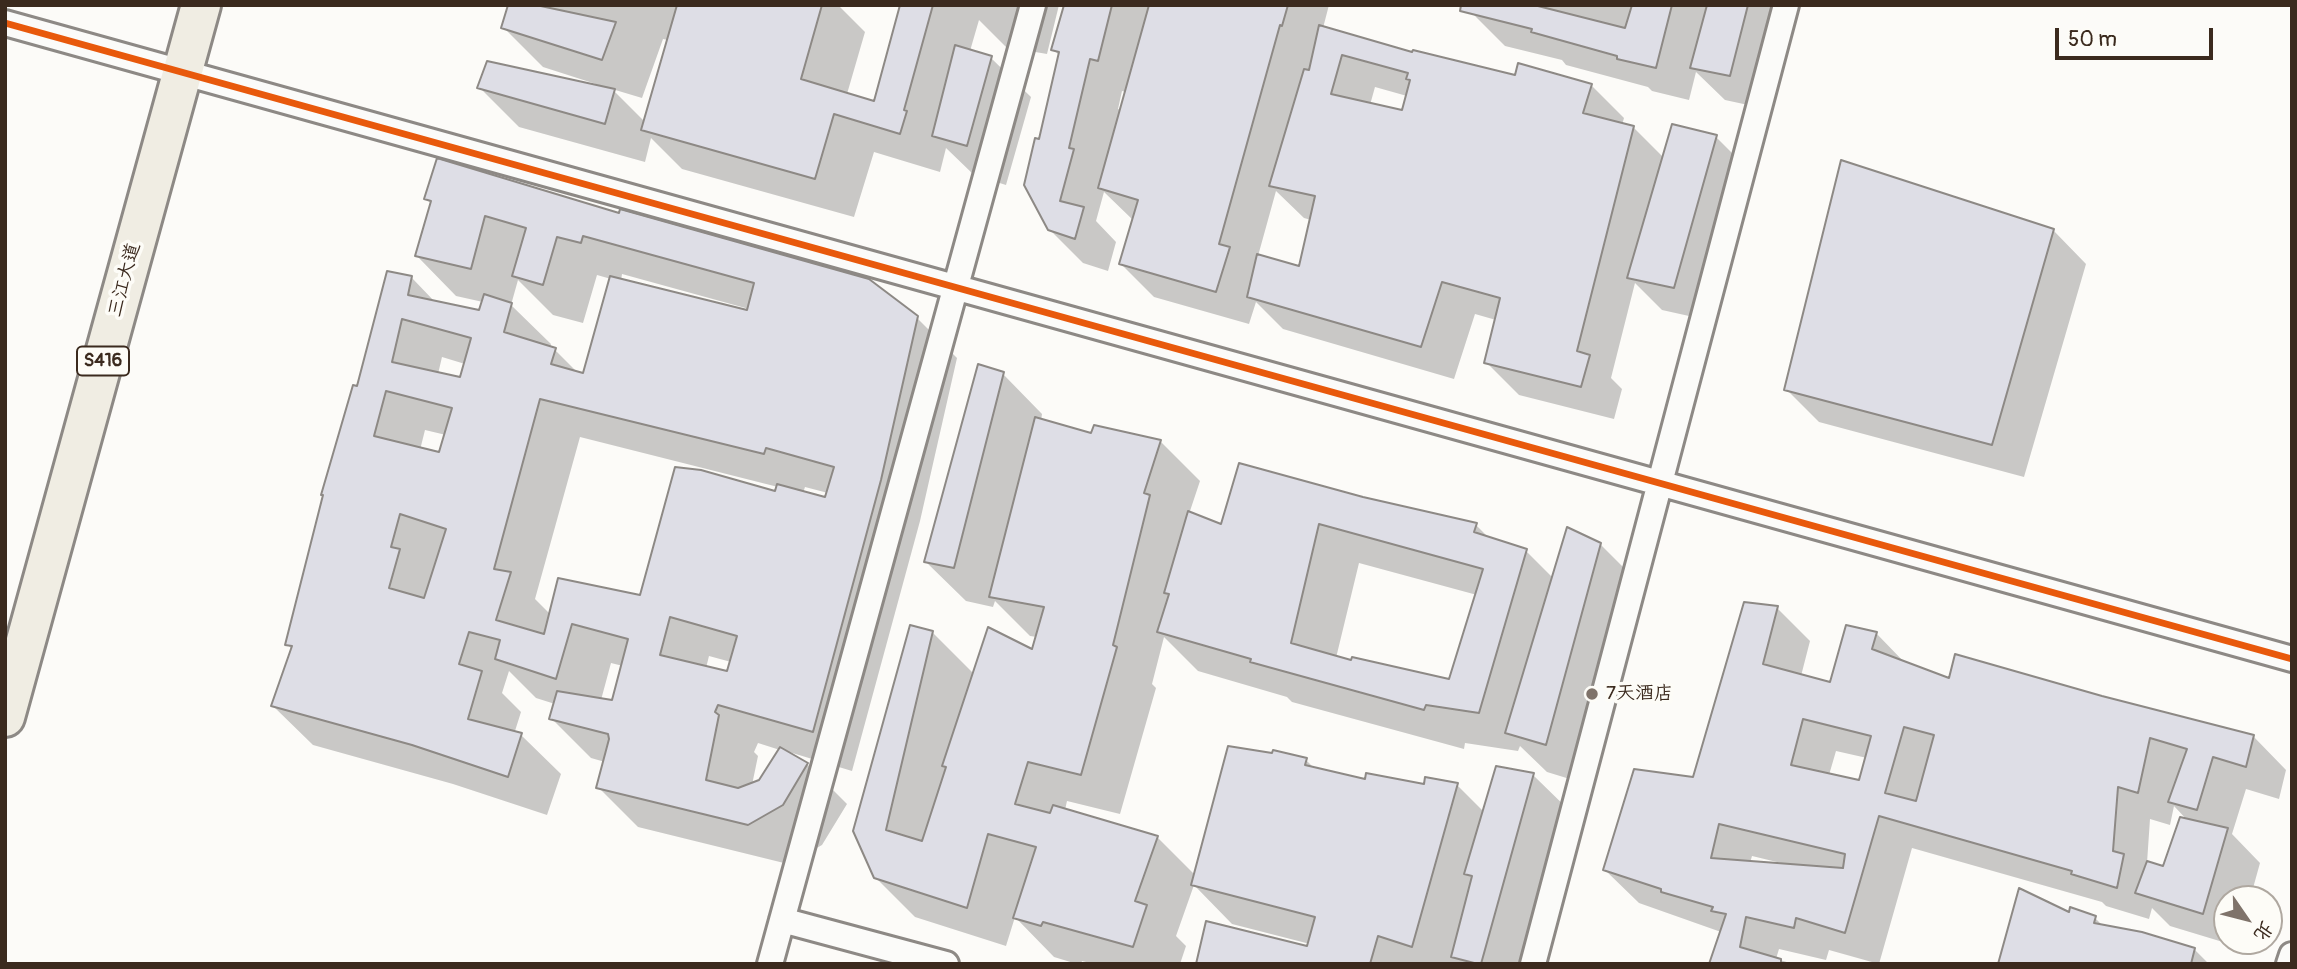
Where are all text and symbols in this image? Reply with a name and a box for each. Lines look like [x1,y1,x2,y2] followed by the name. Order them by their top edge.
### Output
[2059,14,2216,58] scale bar
[2068,26,2117,53] text: 50 m
[104,240,146,320] street label: 三江大道
[77,346,129,376] road number: S416
[1606,683,1673,705] place label: 7天酒店
[1584,686,1600,702] marker: 7天酒店
[2213,885,2283,955] north arrow
[2248,916,2279,946] text: 北

